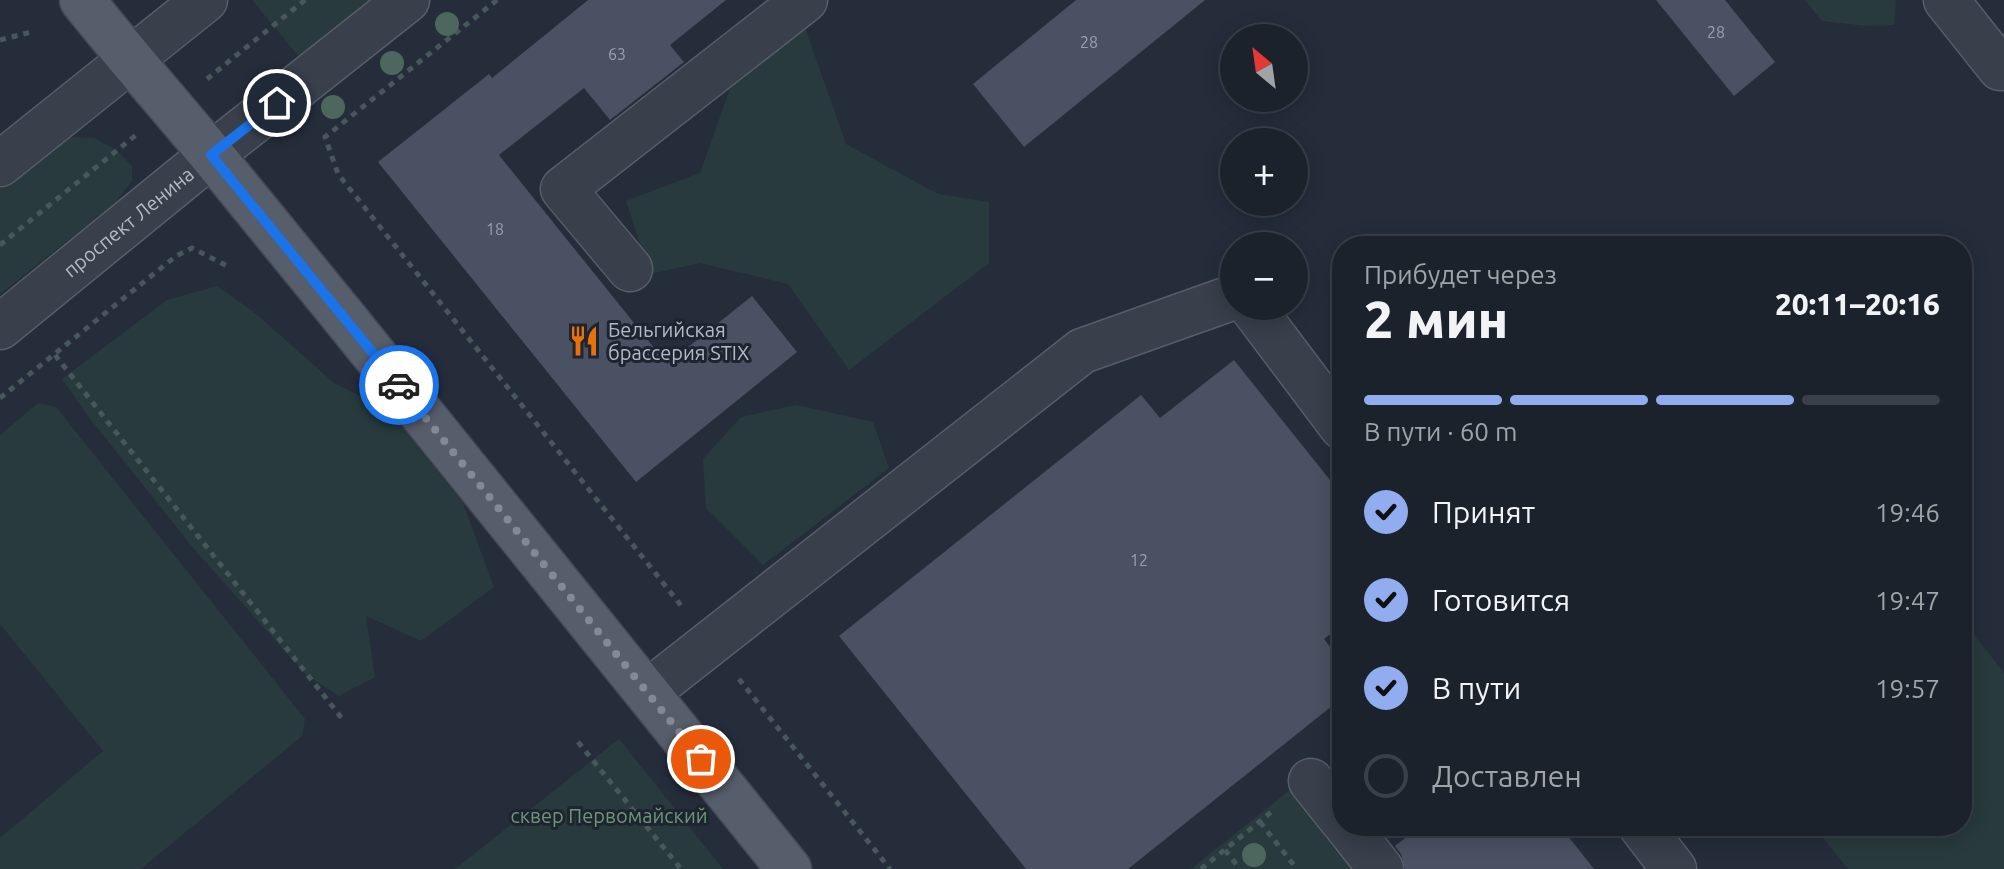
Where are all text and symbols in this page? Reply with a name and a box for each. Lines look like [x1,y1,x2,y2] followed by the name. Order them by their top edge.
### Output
[1707,23,1725,41] house number: 28
[1220,24,1308,112] north arrow
[1220,24,1308,320] map controls
[1080,33,1098,51] house number: 28
[608,45,626,63] house number: 63
[243,69,311,137] pin
[255,81,299,125] icon: home
[1220,128,1308,216] button: +
[59,162,198,281] street label: проспект Ленина
[486,220,504,238] house number: 18
[1220,232,1308,320] button: −
[1364,260,1557,289] text: Прибудет через
[1775,287,1940,321] text: 20:11–20:16
[1364,290,1508,348] text: 2 мин
[608,318,749,364] place label: Бельгийская брассерия STIX
[567,324,601,358] restaurant icon: Бельгийская брассерия STIX
[359,345,439,425] courier
[377,363,421,407] icon: car
[1364,417,1517,446] text: В пути · 60 m
[1364,490,1408,534] icon: check
[1432,495,1535,529] text: Принят
[1875,498,1940,527] text: 19:46
[1130,551,1148,569] house number: 12
[1364,578,1408,622] icon: check
[1432,583,1570,617] text: Готовится
[1875,586,1940,615] text: 19:47
[1364,666,1408,710] icon: check
[1432,671,1521,705] text: В пути
[1875,674,1940,703] text: 19:57
[667,725,735,793] pin
[679,737,723,781] icon: bag
[1432,759,1582,793] text: Доставлен
[510,804,708,827] park label: сквер Первомайский

